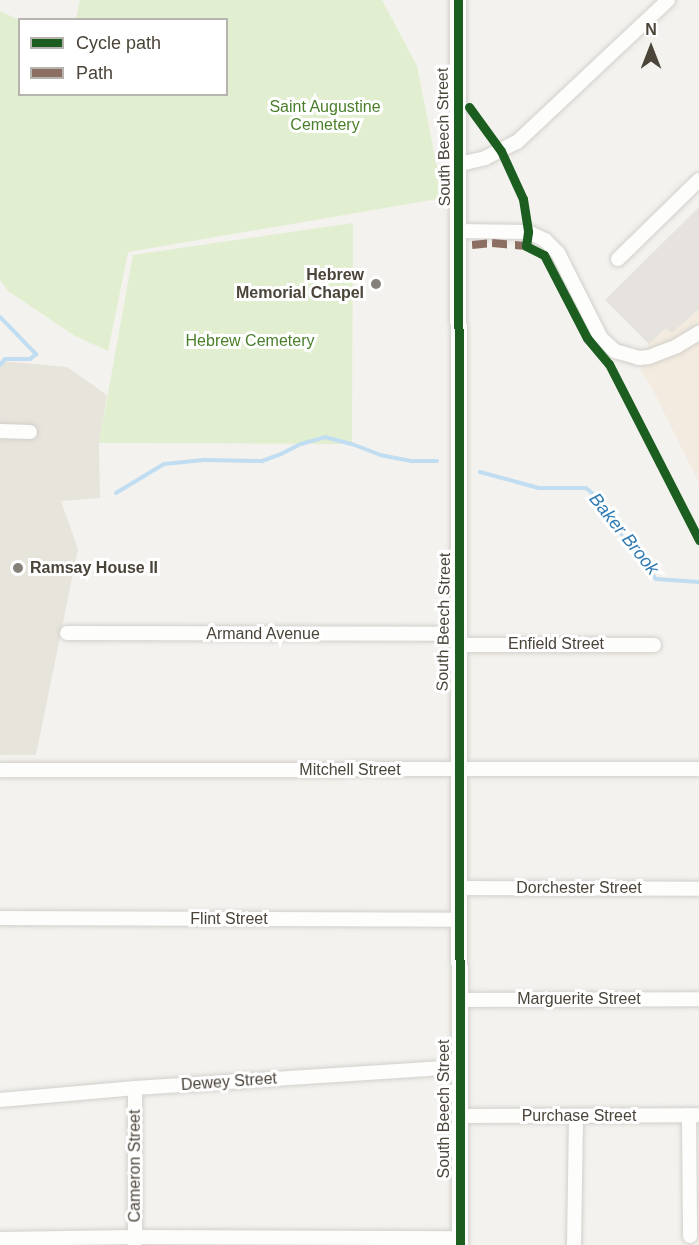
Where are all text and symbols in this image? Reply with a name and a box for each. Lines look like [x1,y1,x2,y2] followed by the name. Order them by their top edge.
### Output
[18,18,228,96] legend
[621,18,681,78] north arrow
[645,21,657,38] text: N
[76,33,161,53] text: Cycle path
[76,63,113,83] text: Path
[433,67,455,207] street label: South Beech Street
[269,97,381,135] park label: Saint Augustine Cemetery
[236,265,364,303] place label: Hebrew Memorial Chapel
[369,277,383,291] marker: Hebrew Memorial Chapel
[186,331,314,351] park label: Hebrew Cemetery
[584,489,664,579] water label: Baker Brook
[433,552,455,692] street label: South Beech Street
[30,558,158,578] place label: Ramsay House II
[11,561,25,575] marker: Ramsay House II
[206,624,320,644] street label: Armand Avenue
[508,634,604,654] street label: Enfield Street
[299,760,401,780] street label: Mitchell Street
[516,878,642,898] street label: Dorchester Street
[190,909,268,929] street label: Flint Street
[517,989,641,1009] street label: Marguerite Street
[434,1040,454,1178] street label: South Beech Street
[180,1069,278,1095] street label: Dewey Street
[522,1106,636,1126] street label: Purchase Street
[125,1110,145,1222] street label: Cameron Street

